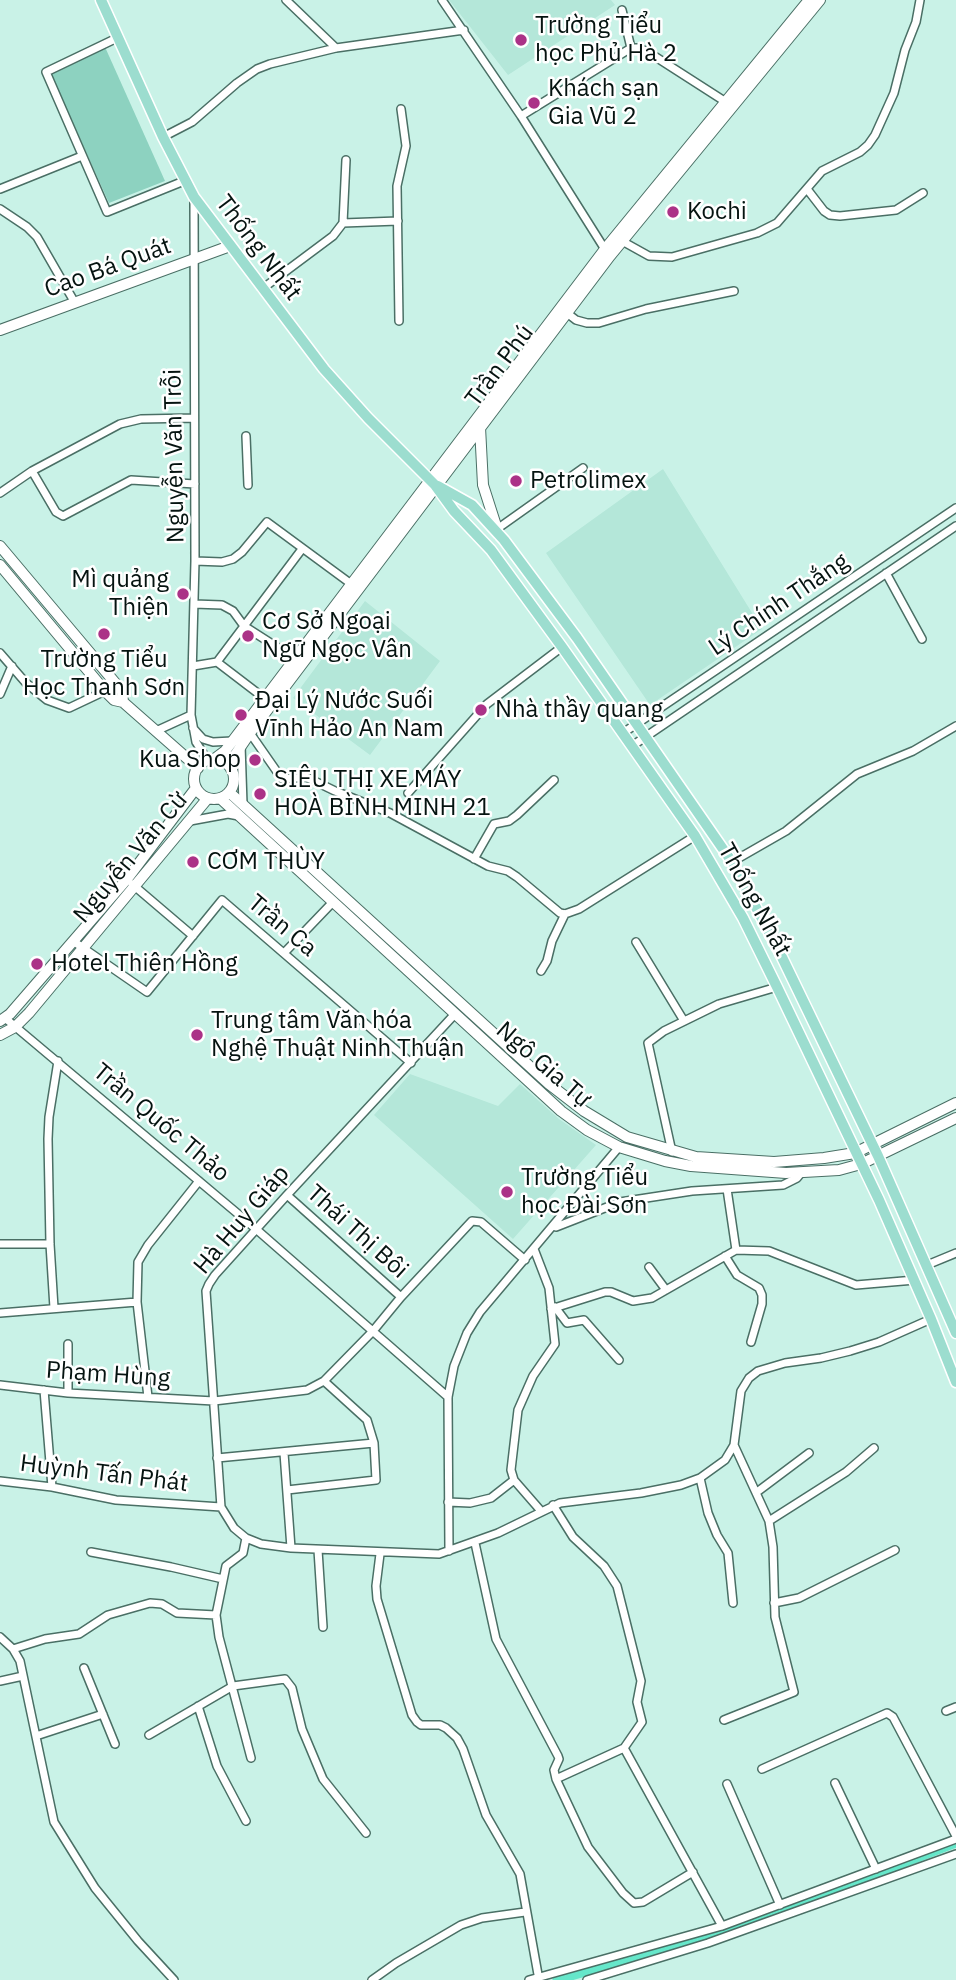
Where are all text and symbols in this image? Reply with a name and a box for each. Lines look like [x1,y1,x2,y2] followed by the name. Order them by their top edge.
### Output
[535,12,677,68] place label: Trường Tiểu học Phủ Hà 2
[513,32,529,48] marker: Trường Tiểu học Phủ Hà 2
[548,75,659,131] place label: Khách sạn Gia Vũ 2
[526,95,542,111] marker: Khách sạn Gia Vũ 2
[209,190,307,306] street label: Thống Nhất
[687,198,747,226] place label: Kochi
[665,204,681,220] marker: Kochi
[41,232,175,304] street label: Cao Bá Quát
[460,319,540,413] street label: Trần Phú
[159,369,191,543] street label: Nguyễn Văn Trỗi
[530,467,646,495] place label: Petrolimex
[508,473,524,489] marker: Petrolimex
[704,548,854,662] street label: Lý Chính Thắng
[71,566,169,622] place label: Mì quảng Thiện
[175,586,191,602] marker: Mì quảng Thiện
[262,608,412,664] place label: Cơ Sở Ngoại Ngữ Ngọc Vân
[96,626,112,642] marker: Trường Tiểu Học Thanh Sơn
[240,628,256,644] marker: Cơ Sở Ngoại Ngữ Ngọc Vân
[23,646,185,702] place label: Trường Tiểu Học Thanh Sơn
[255,687,444,743] place label: Đại Lý Nước Suối Vĩnh Hảo An Nam
[495,696,663,724] place label: Nhà thầy quang
[473,702,489,718] marker: Nhà thầy quang
[233,707,249,723] marker: Đại Lý Nước Suối Vĩnh Hảo An Nam
[139,746,241,774] place label: Kua Shop
[247,752,263,768] marker: Kua Shop
[274,766,491,822] place label: SIÊU THỊ XE MÁY HOÀ BÌNH MINH 21
[252,786,268,802] marker: SIÊU THỊ XE MÁY HOÀ BÌNH MINH 21
[68,787,194,929] street label: Nguyễn Văn Cừ
[711,839,797,961] street label: Thống Nhất
[207,848,325,876] place label: CƠM THÙY
[185,854,201,870] marker: CƠM THÙY
[242,889,322,963] street label: Trần Ca
[51,950,238,978] place label: Hotel Thiên Hồng
[29,956,45,972] marker: Hotel Thiên Hồng
[211,1007,464,1063] place label: Trung tâm Văn hóa Nghệ Thuật Ninh Thuận
[490,1016,596,1114] street label: Ngô Gia Tự
[189,1027,205,1043] marker: Trung tâm Văn hóa Nghệ Thuật Ninh Thuận
[87,1058,235,1188] street label: Trần Quốc Thảo
[188,1160,296,1280] street label: Hà Huy Giáp
[521,1164,648,1220] place label: Trường Tiểu học Đài Sơn
[301,1179,413,1285] street label: Thái Thị Bôi
[499,1184,515,1200] marker: Trường Tiểu học Đài Sơn
[45,1356,171,1394] street label: Phạm Hùng
[18,1449,190,1499] street label: Huỳnh Tấn Phát

